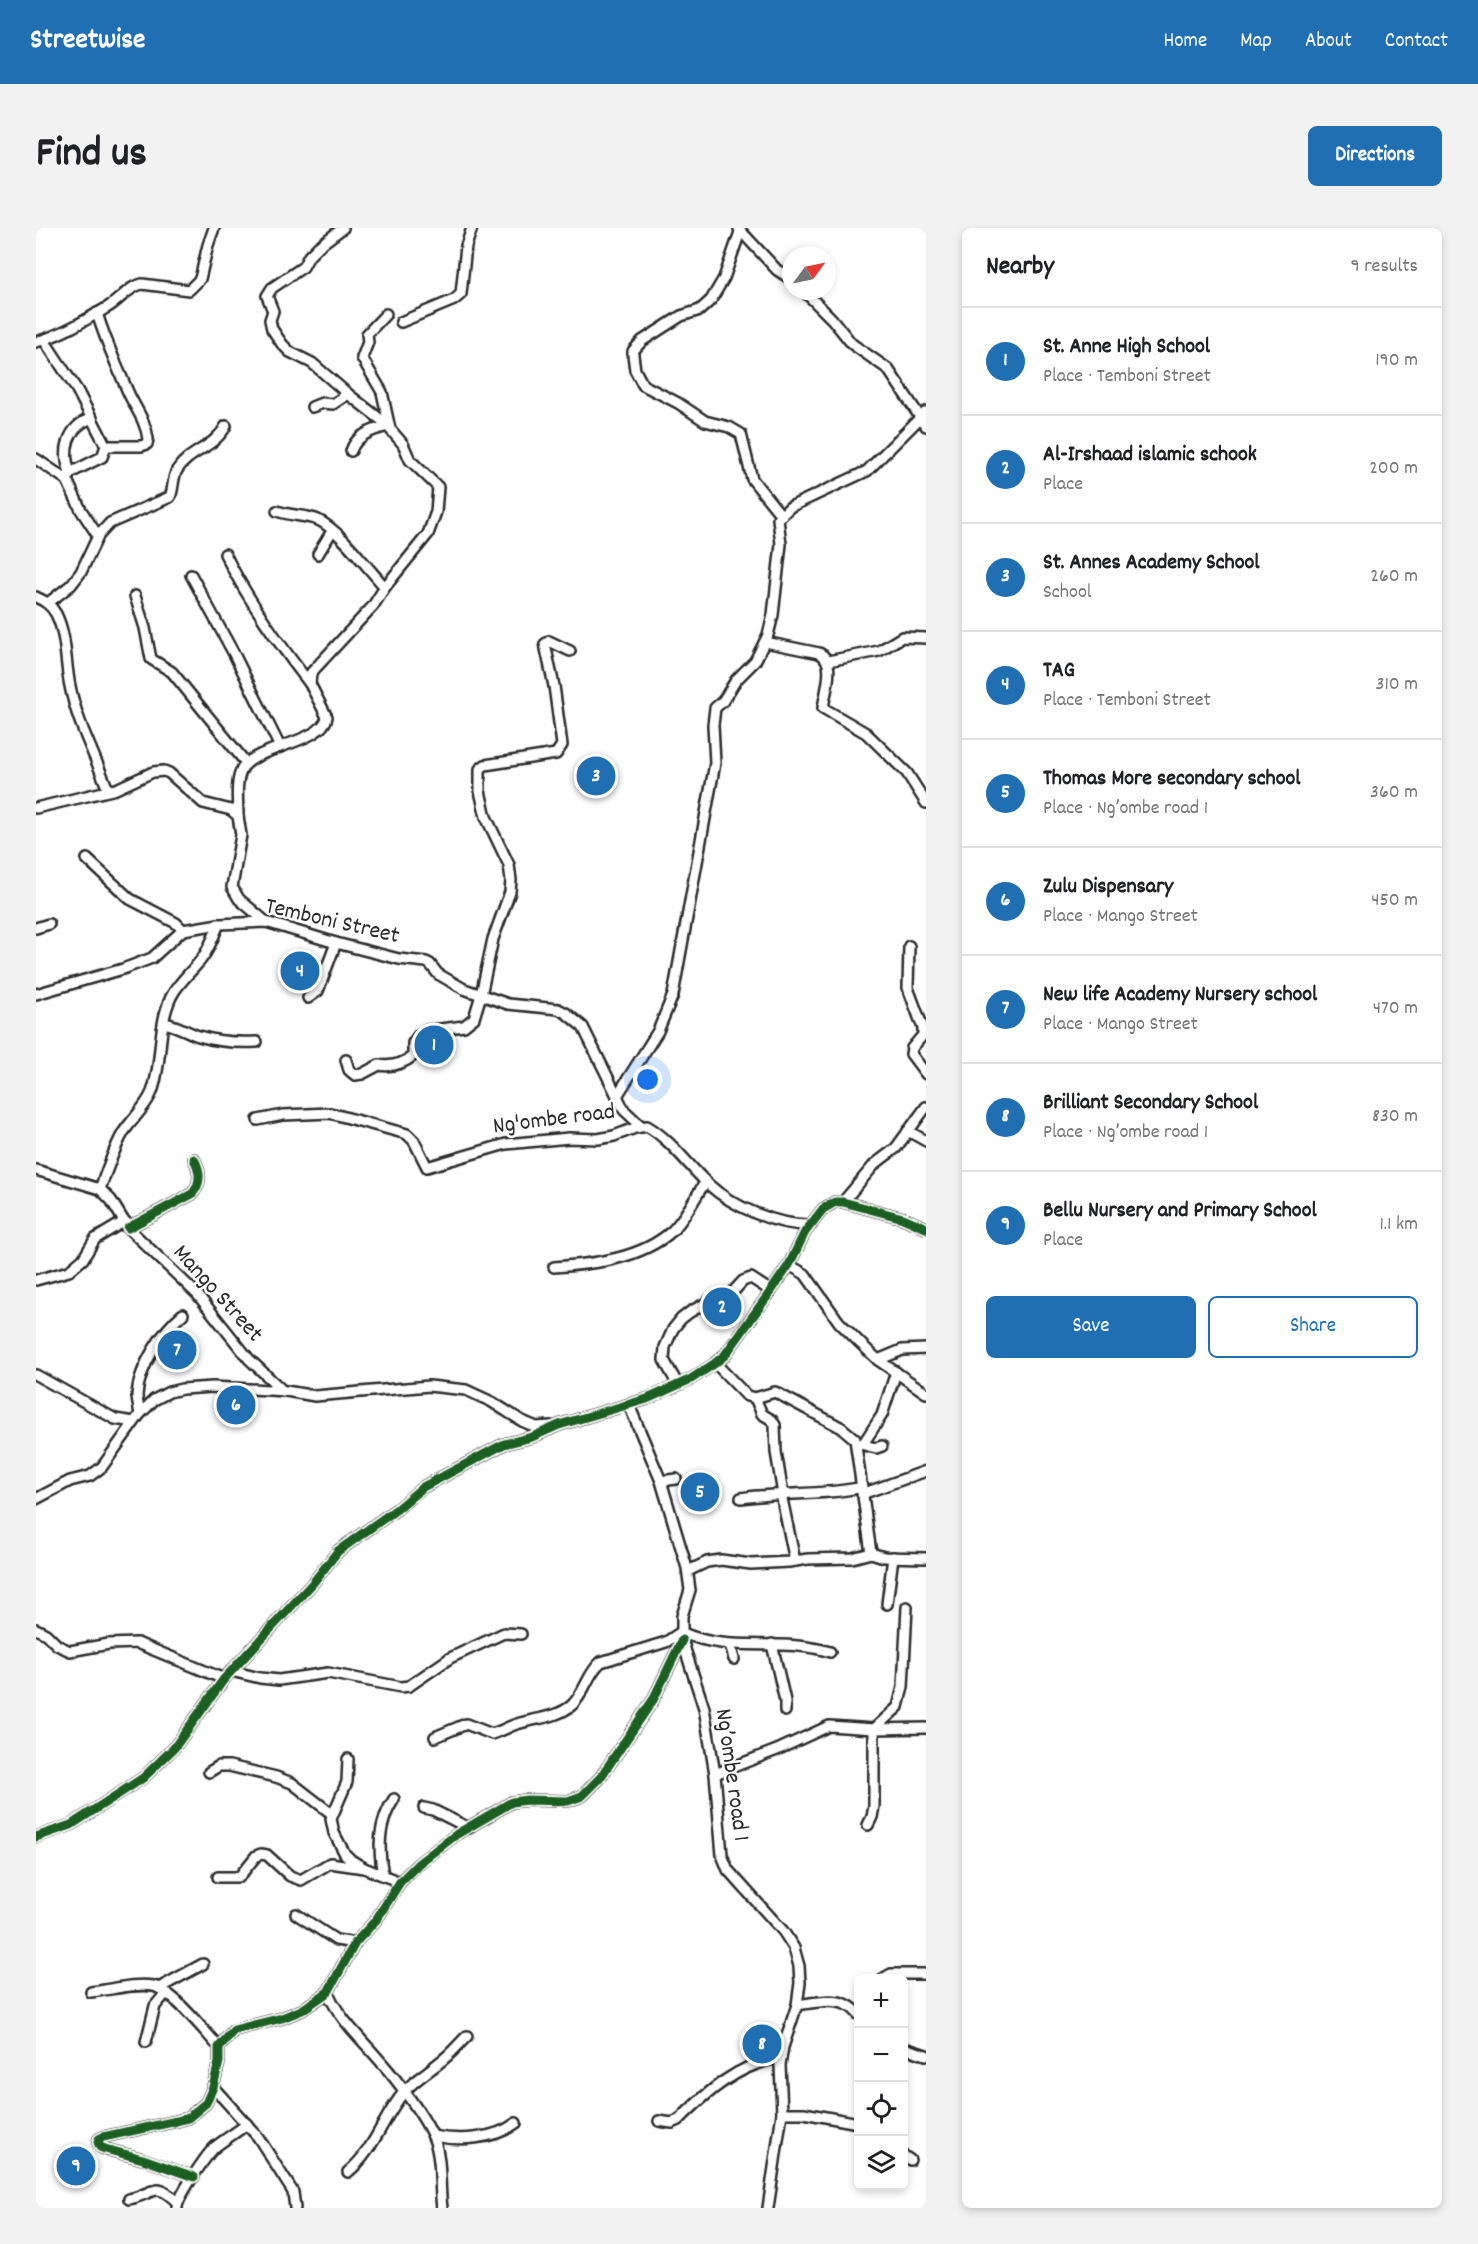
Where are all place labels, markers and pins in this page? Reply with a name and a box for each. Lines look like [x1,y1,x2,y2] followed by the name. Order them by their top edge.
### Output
[576,754,616,798] pin: 3
[280,948,320,994] pin: 4
[414,1022,454,1068] pin: 1
[702,1284,742,1330] pin: 2
[158,1328,196,1372] pin: 7
[216,1382,256,1428] pin: 6
[680,1470,720,1514] pin: 5
[742,2022,782,2066] pin: 8
[56,2144,96,2188] pin: 9

